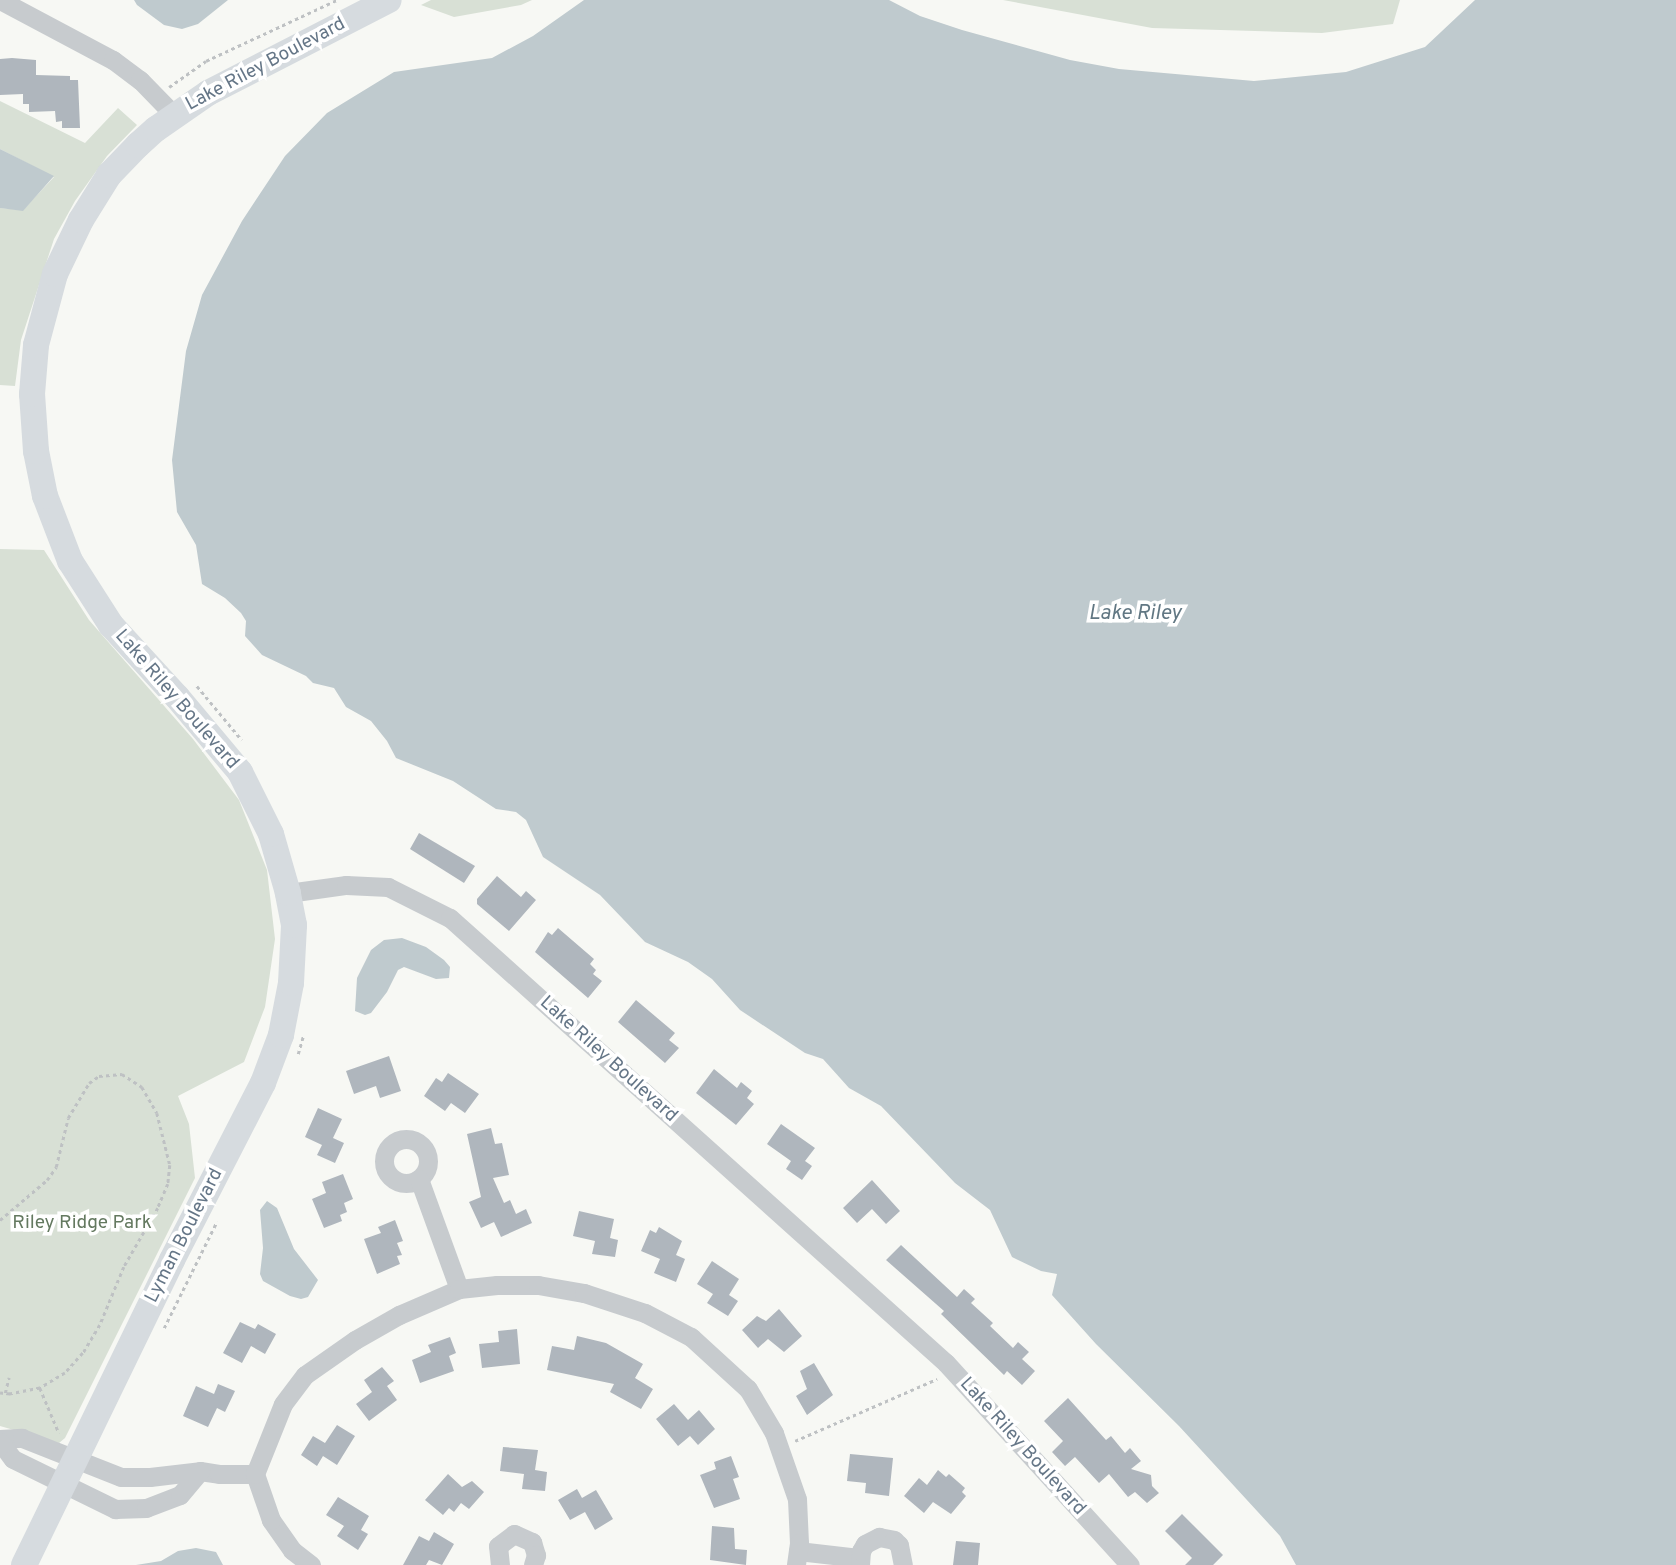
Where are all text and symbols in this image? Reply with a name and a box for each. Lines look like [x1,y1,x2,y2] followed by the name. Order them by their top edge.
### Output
[182,13,350,117] street label: Lake Riley Boulevard
[1089,601,1181,627] water label: Lake Riley
[109,626,243,774] street label: Lake Riley Boulevard
[534,992,682,1128] street label: Lake Riley Boulevard
[141,1165,229,1307] street label: Lyman Boulevard
[12,1213,152,1235] park label: Riley Ridge Park
[954,1373,1090,1521] street label: Lake Riley Boulevard

